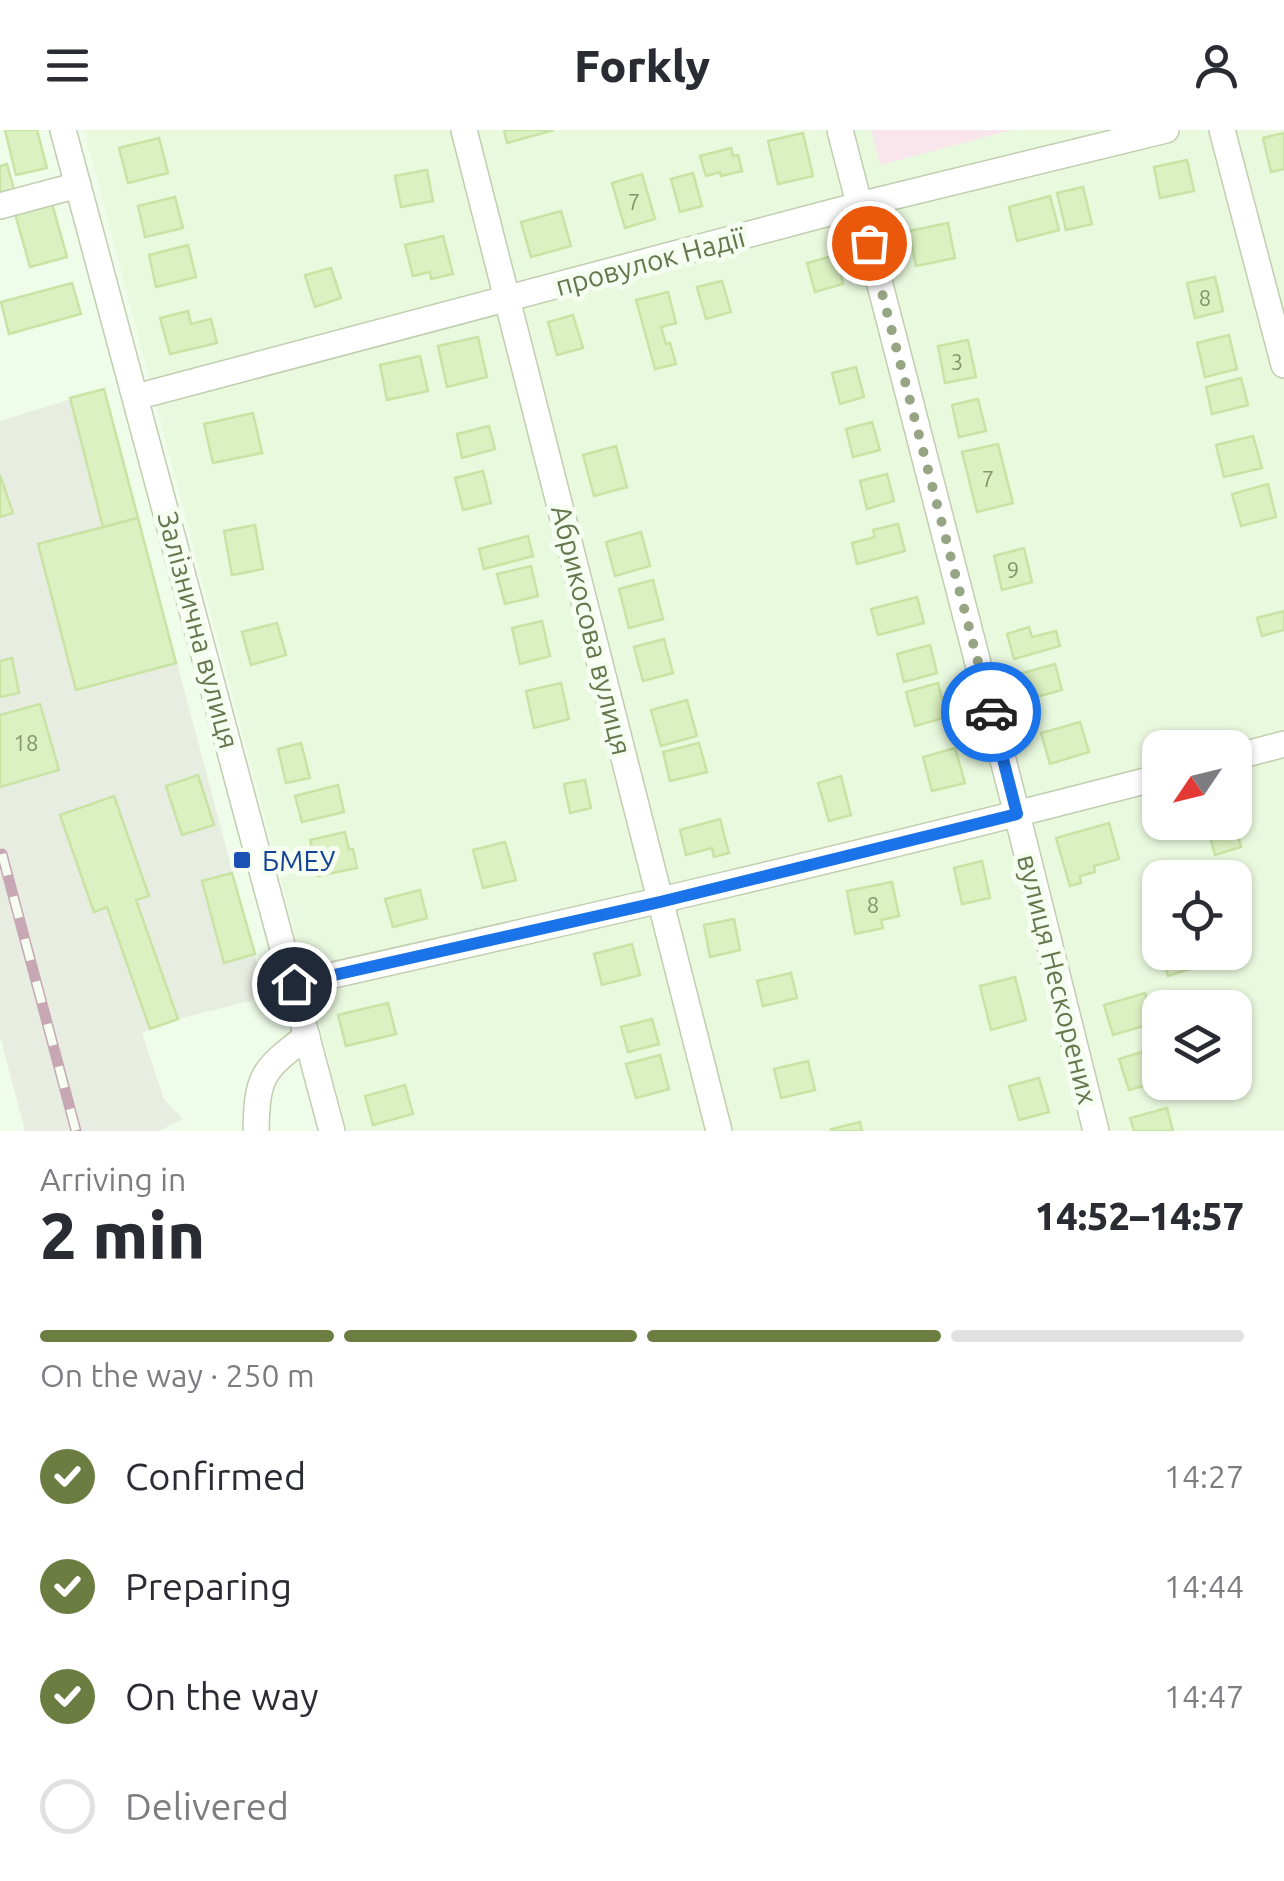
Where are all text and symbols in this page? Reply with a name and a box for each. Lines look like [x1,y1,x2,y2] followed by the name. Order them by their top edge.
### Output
[40,38,95,93] icon: menu
[1189,38,1244,93] icon: person
[574,40,710,91] text: Forkly
[628,189,640,214] house number: 7
[827,201,912,286] pin
[842,216,897,271] icon: bag
[552,221,749,301] street label: провулок Надії
[1199,285,1211,310] house number: 8
[951,349,963,374] house number: 3
[982,466,994,491] house number: 7
[546,502,638,758] street label: Абрикосова вулиця
[152,508,246,752] street label: Залізнична вулиця
[1007,557,1019,582] house number: 9
[941,662,1041,762] courier
[964,685,1019,740] icon: car
[14,730,38,755] house number: 18
[1142,730,1252,840] north arrow
[1142,730,1252,1100] map controls
[262,845,336,876] place label: БМЕУ
[231,849,253,871] marker: БМЕУ
[1012,851,1104,1107] street label: вулиця Нескорених
[1142,860,1252,970] button: locate
[867,892,879,917] house number: 8
[252,942,337,1027] pin
[267,957,322,1012] icon: home
[1142,990,1252,1100] button: layers
[40,1161,186,1197] text: Arriving in
[1035,1195,1244,1237] text: 14:52–14:57
[40,1198,205,1271] text: 2 min
[40,1357,315,1393] text: On the way · 250 m
[40,1449,95,1504] icon: check
[125,1455,306,1497] text: Confirmed
[1164,1458,1244,1494] text: 14:27
[40,1559,95,1614] icon: check
[125,1565,292,1607] text: Preparing
[1164,1568,1244,1604] text: 14:44
[40,1669,95,1724] icon: check
[125,1675,318,1717] text: On the way
[1164,1678,1244,1714] text: 14:47
[125,1785,289,1827] text: Delivered

